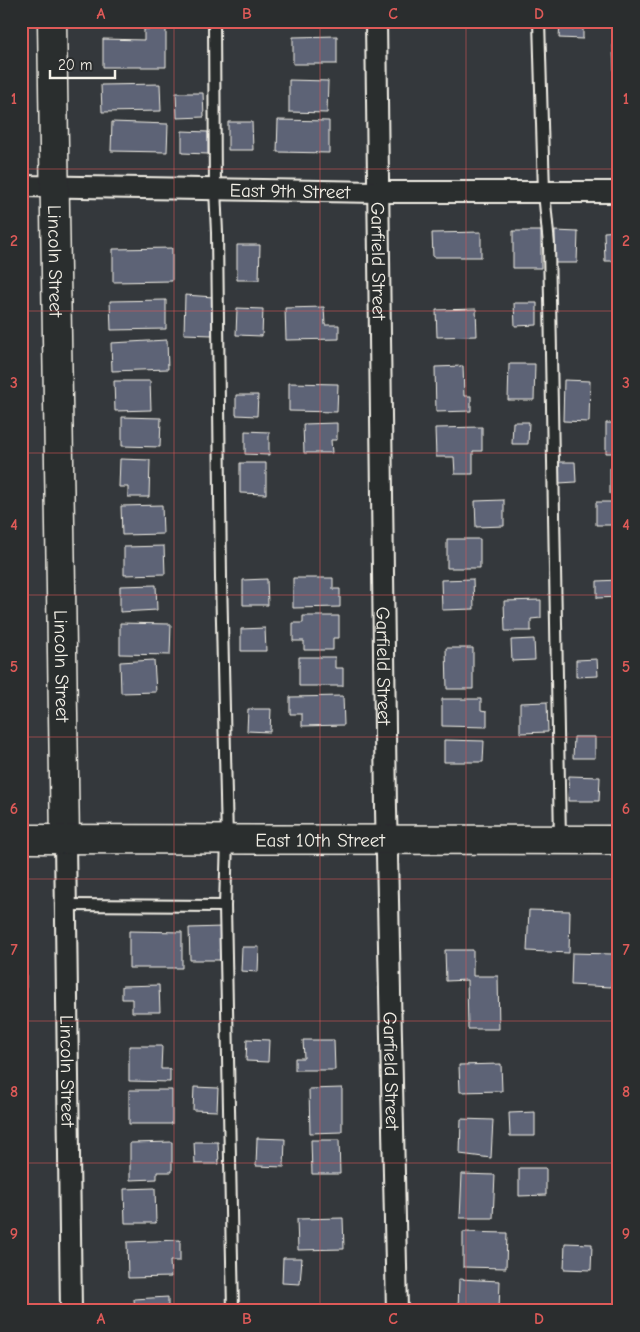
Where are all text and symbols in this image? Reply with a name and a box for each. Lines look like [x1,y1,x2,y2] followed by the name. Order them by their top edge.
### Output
[97,5,106,23] text: A
[242,5,252,23] text: B
[388,5,398,23] text: C
[534,5,544,23] text: D
[50,48,115,80] scale bar
[58,56,92,74] text: 20 m
[11,90,17,108] text: 1
[623,90,629,108] text: 1
[229,180,351,204] street label: East 9th Street
[366,202,390,321] street label: Garfield Street
[43,205,67,318] street label: Lincoln Street
[10,232,18,250] text: 2
[622,232,630,250] text: 2
[10,374,18,392] text: 3
[622,374,630,392] text: 3
[10,516,18,534] text: 4
[622,516,630,534] text: 4
[371,607,395,726] street label: Garfield Street
[49,610,73,723] street label: Lincoln Street
[10,658,18,676] text: 5
[622,658,630,676] text: 5
[10,800,18,818] text: 6
[622,800,630,818] text: 6
[255,829,385,852] street label: East 10th Street
[10,941,18,959] text: 7
[622,941,630,959] text: 7
[378,1011,403,1131] street label: Garfield Street
[55,1015,79,1128] street label: Lincoln Street
[10,1083,18,1101] text: 8
[622,1083,630,1101] text: 8
[10,1225,18,1243] text: 9
[622,1225,630,1243] text: 9
[97,1310,106,1328] text: A
[242,1310,252,1328] text: B
[388,1310,398,1328] text: C
[534,1310,544,1328] text: D

